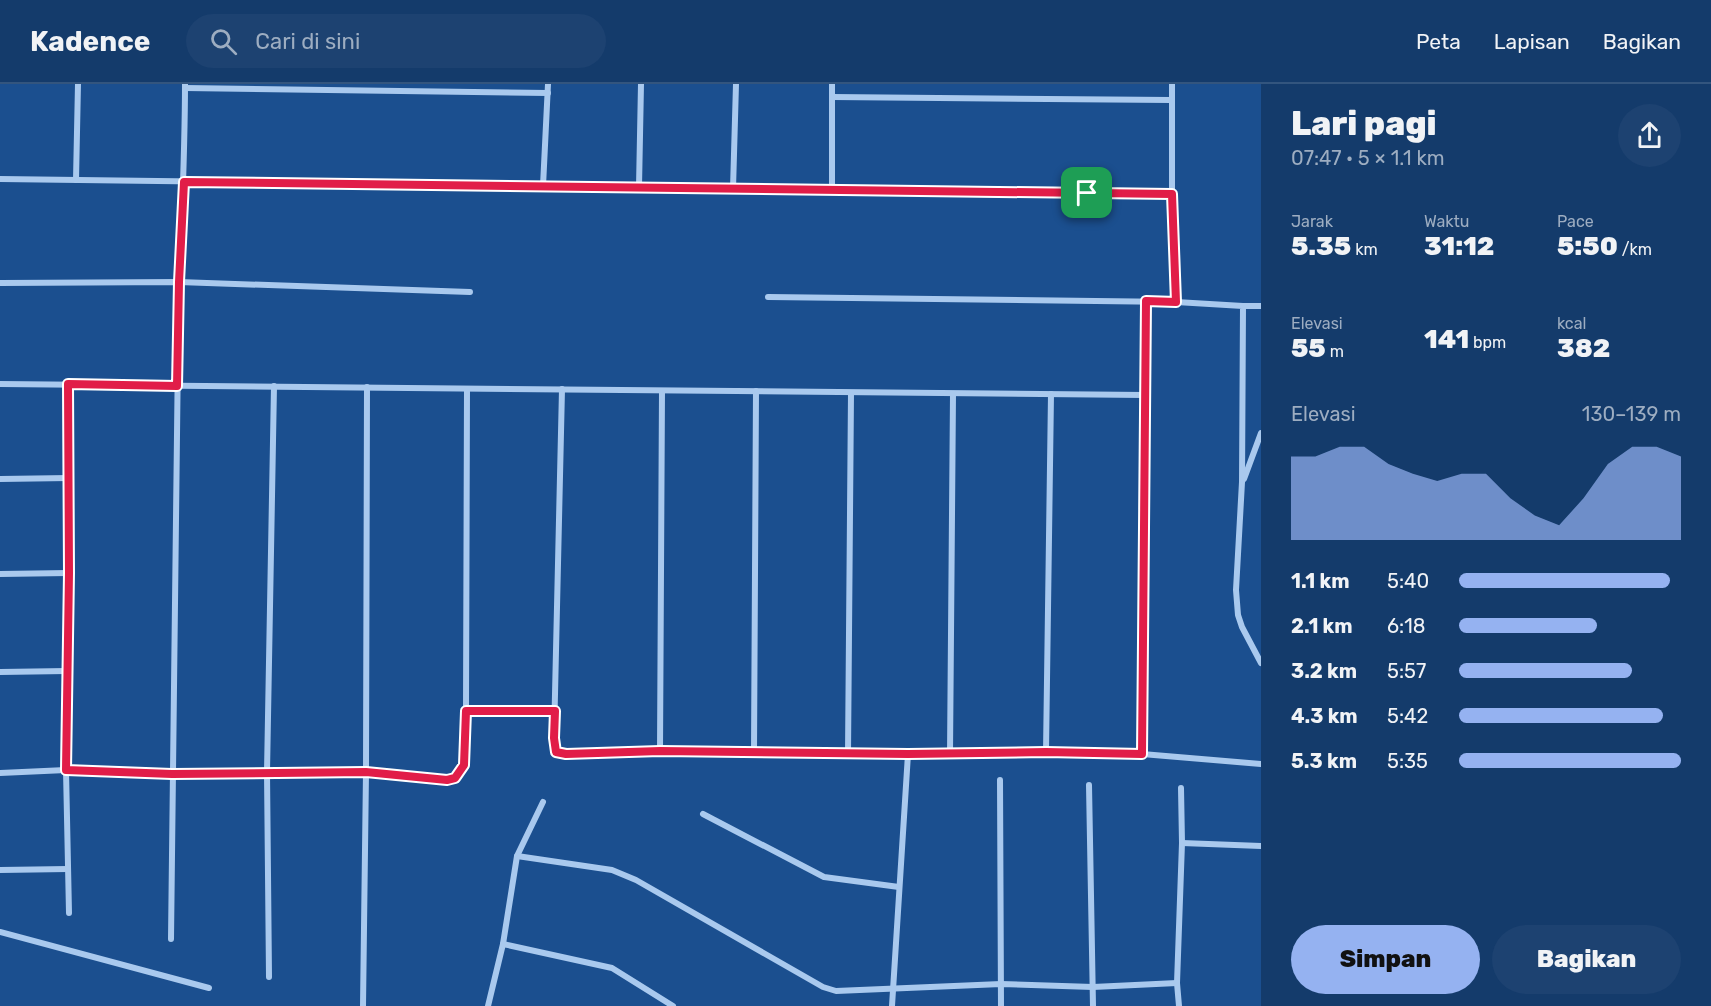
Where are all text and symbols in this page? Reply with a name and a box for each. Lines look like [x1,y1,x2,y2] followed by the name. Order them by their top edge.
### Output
[186,14,606,68] search box
[30,25,150,58] text: Kadence
[207,25,240,58] icon: search
[255,28,360,55] text: Cari di sini
[1416,29,1461,54] text: Peta
[1494,29,1570,54] text: Lapisan
[1603,29,1681,54] text: Bagikan
[1291,104,1437,143] text: Lari pagi
[1618,104,1681,167] button: share
[1291,146,1444,170] text: 07:47 · 5 × 1.1 km
[1061,167,1112,218] pin
[1070,176,1103,209] icon: arrive
[1291,212,1333,231] text: Jarak
[1424,212,1469,231] text: Waktu
[1557,212,1594,231] text: Pace
[1291,231,1351,262] text: 5.35
[1424,231,1494,262] text: 31:12
[1557,231,1618,262] text: 5:50
[1351,240,1378,259] text: km
[1618,240,1652,259] text: /km
[1291,314,1343,333] text: Elevasi
[1557,314,1586,333] text: kcal
[1424,324,1469,355] text: 141
[1291,333,1326,364] text: 55
[1469,333,1506,352] text: bpm
[1557,333,1610,364] text: 382
[1326,342,1344,361] text: m
[1291,402,1356,426] text: Elevasi
[1582,402,1681,426] text: 130–139 m
[1291,569,1350,593] text: 1.1 km
[1387,569,1429,593] text: 5:40
[1291,614,1353,638] text: 2.1 km
[1387,614,1425,638] text: 6:18
[1291,659,1357,683] text: 3.2 km
[1387,659,1426,683] text: 5:57
[1291,704,1358,728] text: 4.3 km
[1387,704,1428,728] text: 5:42
[1291,749,1357,773] text: 5.3 km
[1387,749,1428,773] text: 5:35
[1291,925,1480,994] button: Simpan
[1492,925,1681,994] button: Bagikan

